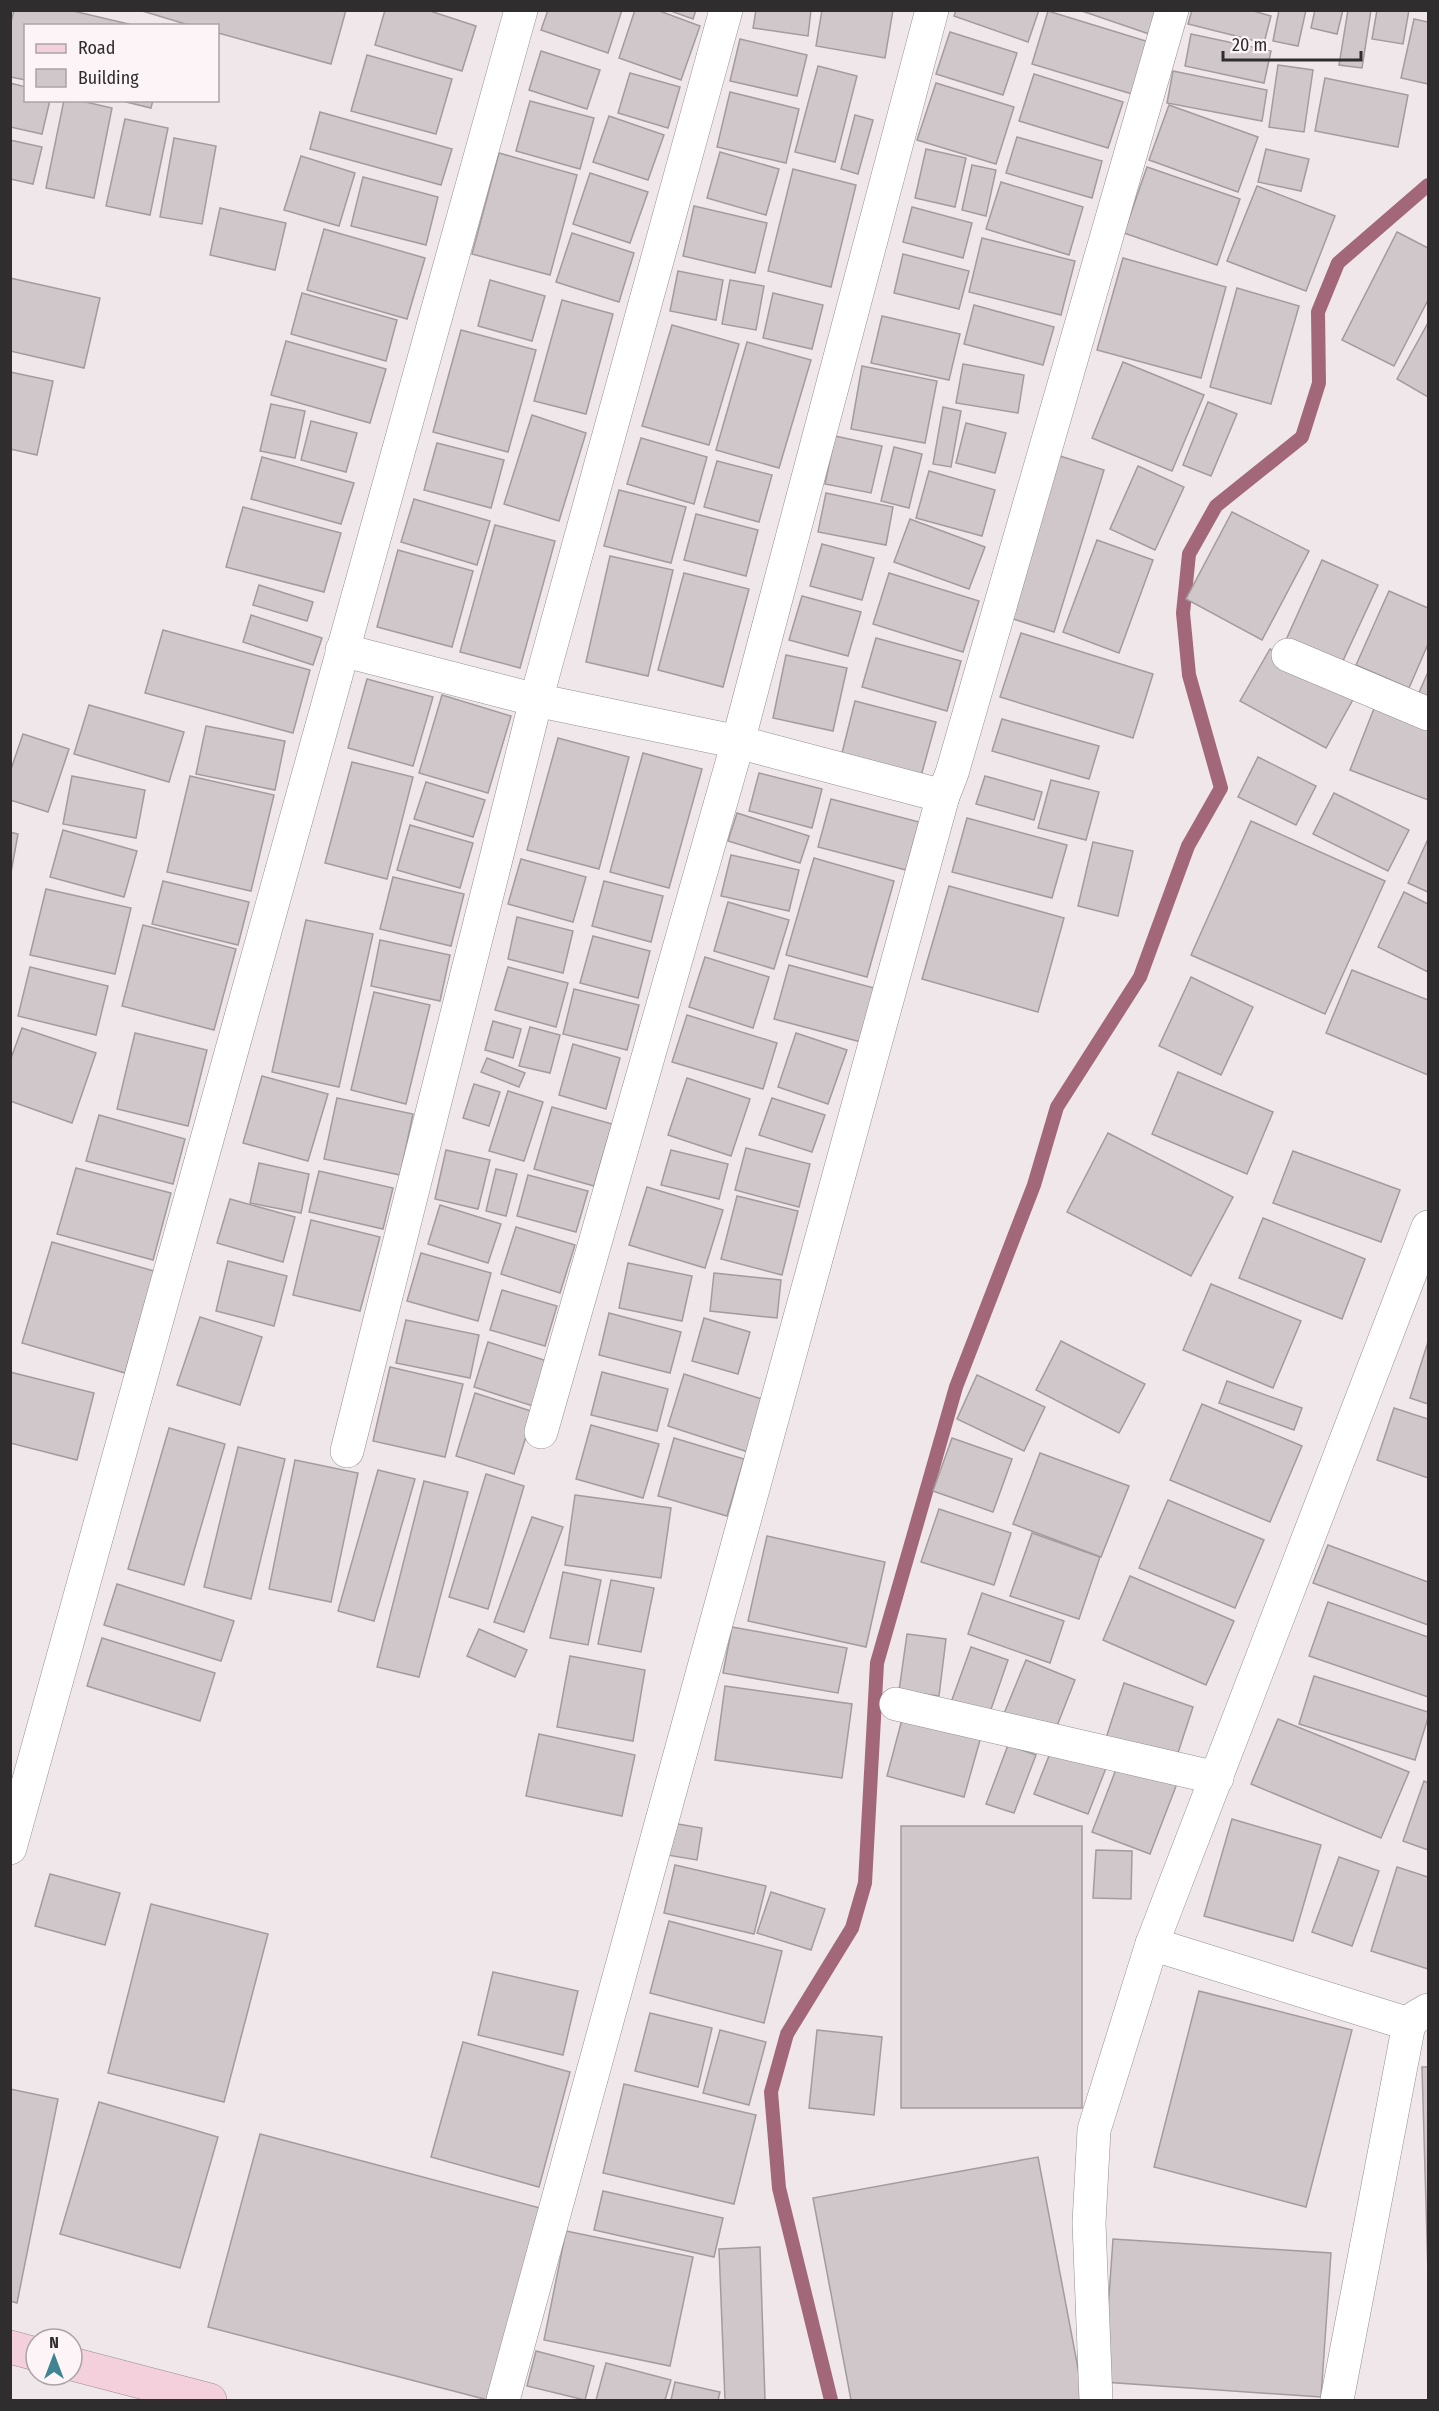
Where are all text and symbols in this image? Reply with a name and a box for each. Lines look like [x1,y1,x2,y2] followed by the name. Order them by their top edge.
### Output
[24,24,219,102] legend
[1223,24,1361,62] scale bar
[1232,34,1267,56] text: 20 m
[78,37,115,59] text: Road
[78,67,139,89] text: Building
[24,2327,84,2387] north arrow
[49,2333,59,2352] text: N

